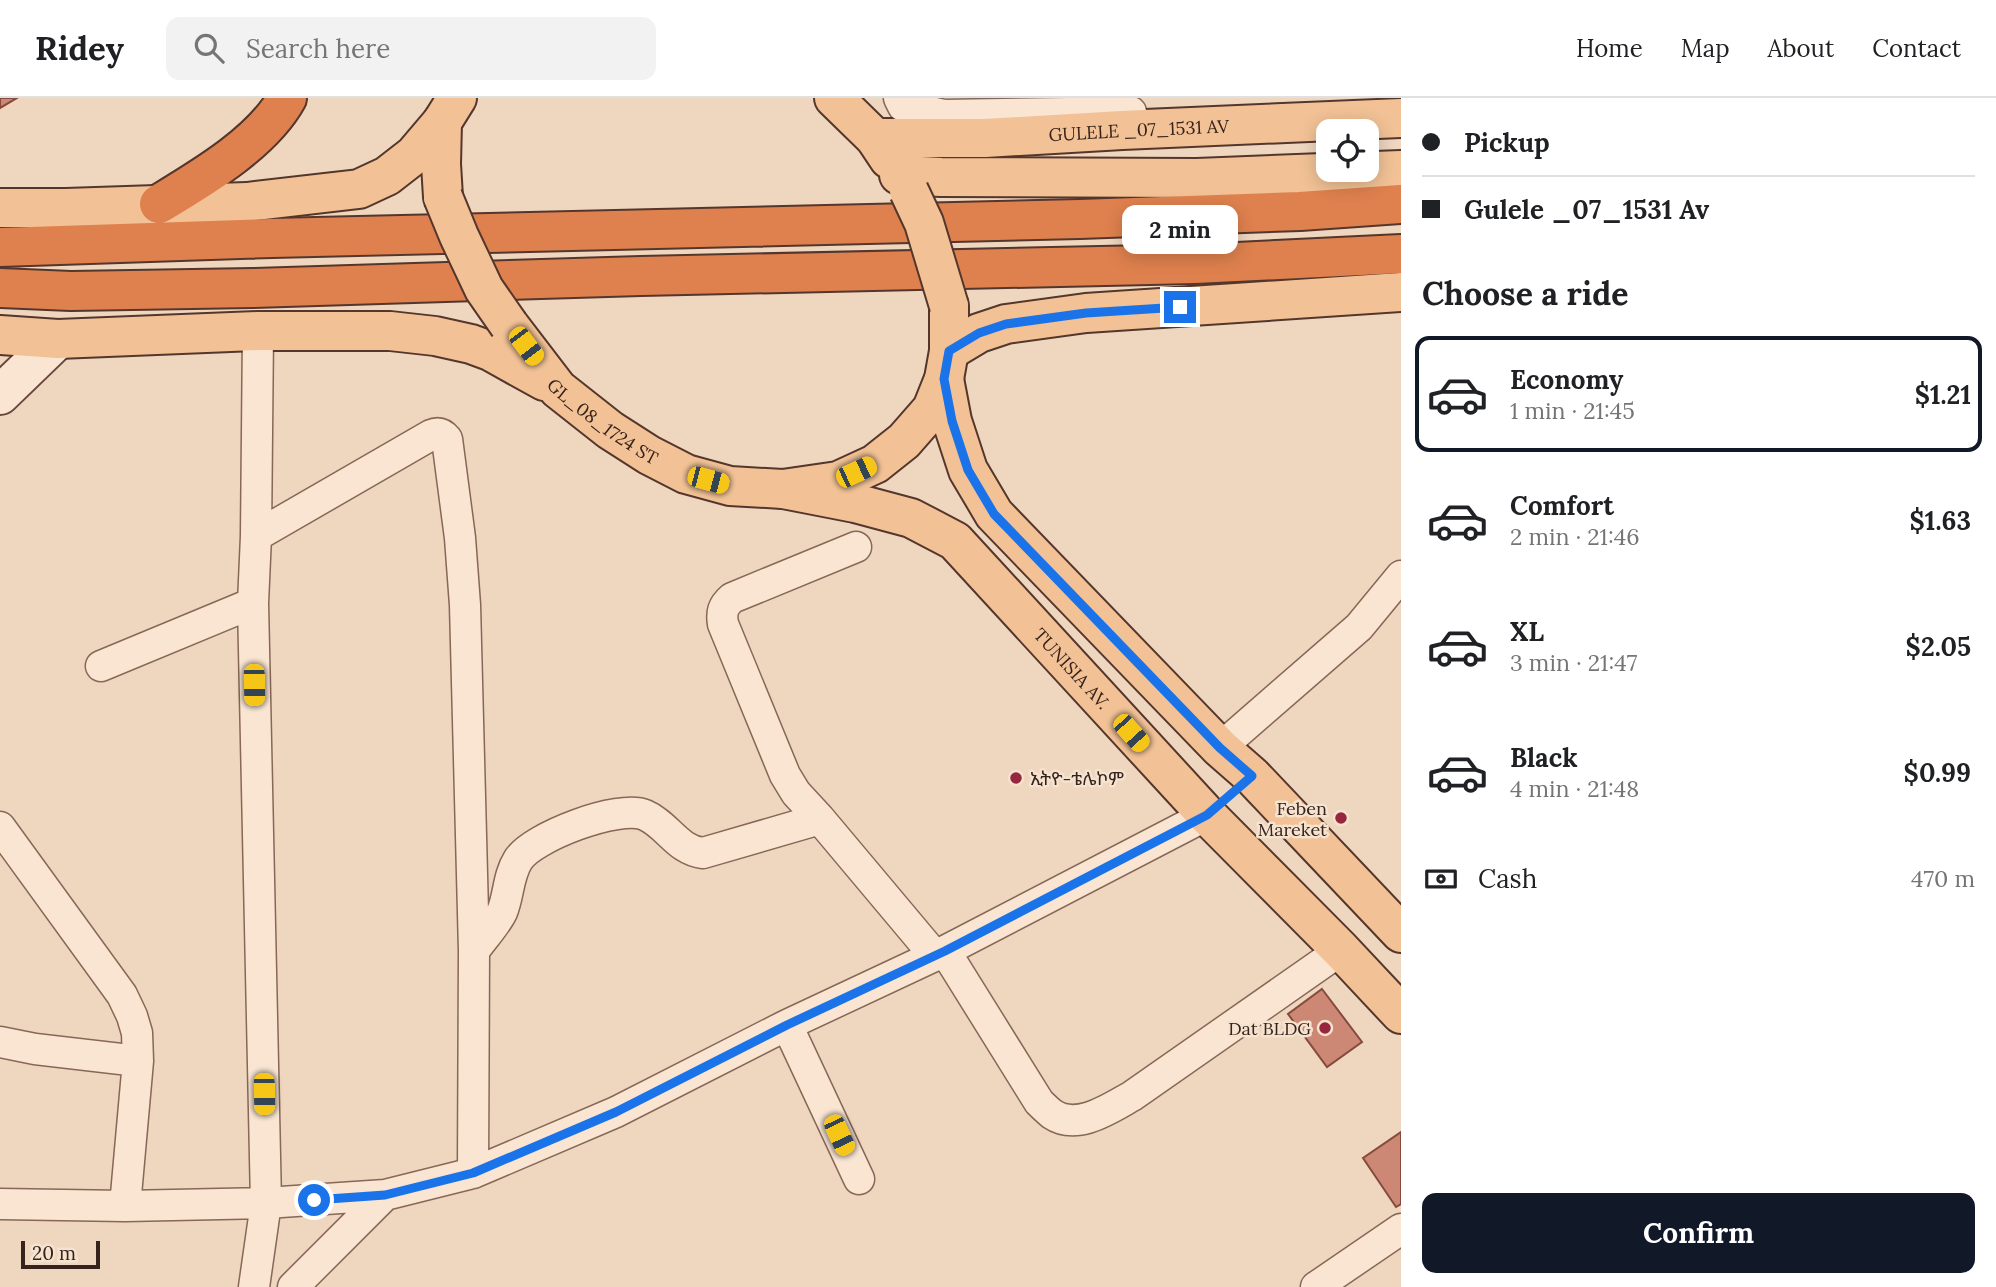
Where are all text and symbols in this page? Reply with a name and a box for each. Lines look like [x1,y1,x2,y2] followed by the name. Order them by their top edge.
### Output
[166,17,656,80] search box
[35,27,124,69] text: Ridey
[190,29,228,67] icon: search
[246,32,390,65] text: Search here
[1576,33,1643,64] text: Home
[1681,33,1730,64] text: Map
[1768,33,1834,64] text: About
[1872,33,1961,64] text: Contact
[1048,114,1231,146] street label: GULELE _07_1531 AV
[1316,119,1379,182] map controls
[1316,119,1379,182] button: locate
[1464,126,1550,159] text: Pickup
[1464,193,1709,226] text: Gulele _07_1531 Av
[1122,206,1238,254] callout: 2 min
[1149,215,1211,244] text: 2 min
[1422,273,1629,314] text: Choose a ride
[1164,291,1196,323] route end
[505,323,548,369] car
[1426,363,1489,426] icon: car
[1510,363,1623,396] text: Economy
[542,374,663,470] street label: GL_08_1724 ST
[1915,378,1971,411] text: $1.21
[1510,396,1635,425] text: 1 min · 21:45
[833,454,880,490] car
[685,464,732,496] car
[1426,489,1489,552] icon: car
[1510,489,1614,522] text: Comfort
[1910,504,1971,537] text: $1.63
[1510,522,1639,551] text: 2 min · 21:46
[1426,615,1489,678] icon: car
[1510,615,1544,648] text: XL
[1029,623,1115,714] street label: TUNISIA AV.
[1906,630,1971,663] text: $2.05
[1510,648,1637,677] text: 3 min · 21:47
[244,664,265,706] car
[1110,710,1153,756] car
[1426,741,1489,804] icon: car
[1510,741,1578,774] text: Black
[1904,756,1971,789] text: $0.99
[1030,767,1124,790] place label: ኢትዮ-ቴሌኮም
[1008,770,1024,786] marker: ኢትዮ-ቴሌኮም
[1510,774,1639,803] text: 4 min · 21:48
[1258,797,1327,841] place label: Feben Mareket
[1333,810,1349,826] marker: Feben Mareket
[1422,860,1460,898] icon: cash
[1478,862,1537,895] text: Cash
[1911,864,1975,893] text: 470 m
[1228,1017,1311,1040] place label: Dat BLDG
[1317,1020,1333,1036] marker: Dat BLDG
[254,1073,275,1115] car
[821,1112,858,1158] car
[298,1184,330,1216] route start
[1422,1193,1975,1273] button: Confirm
[21,1238,100,1270] scale bar
[32,1241,76,1265] text: 20 m

